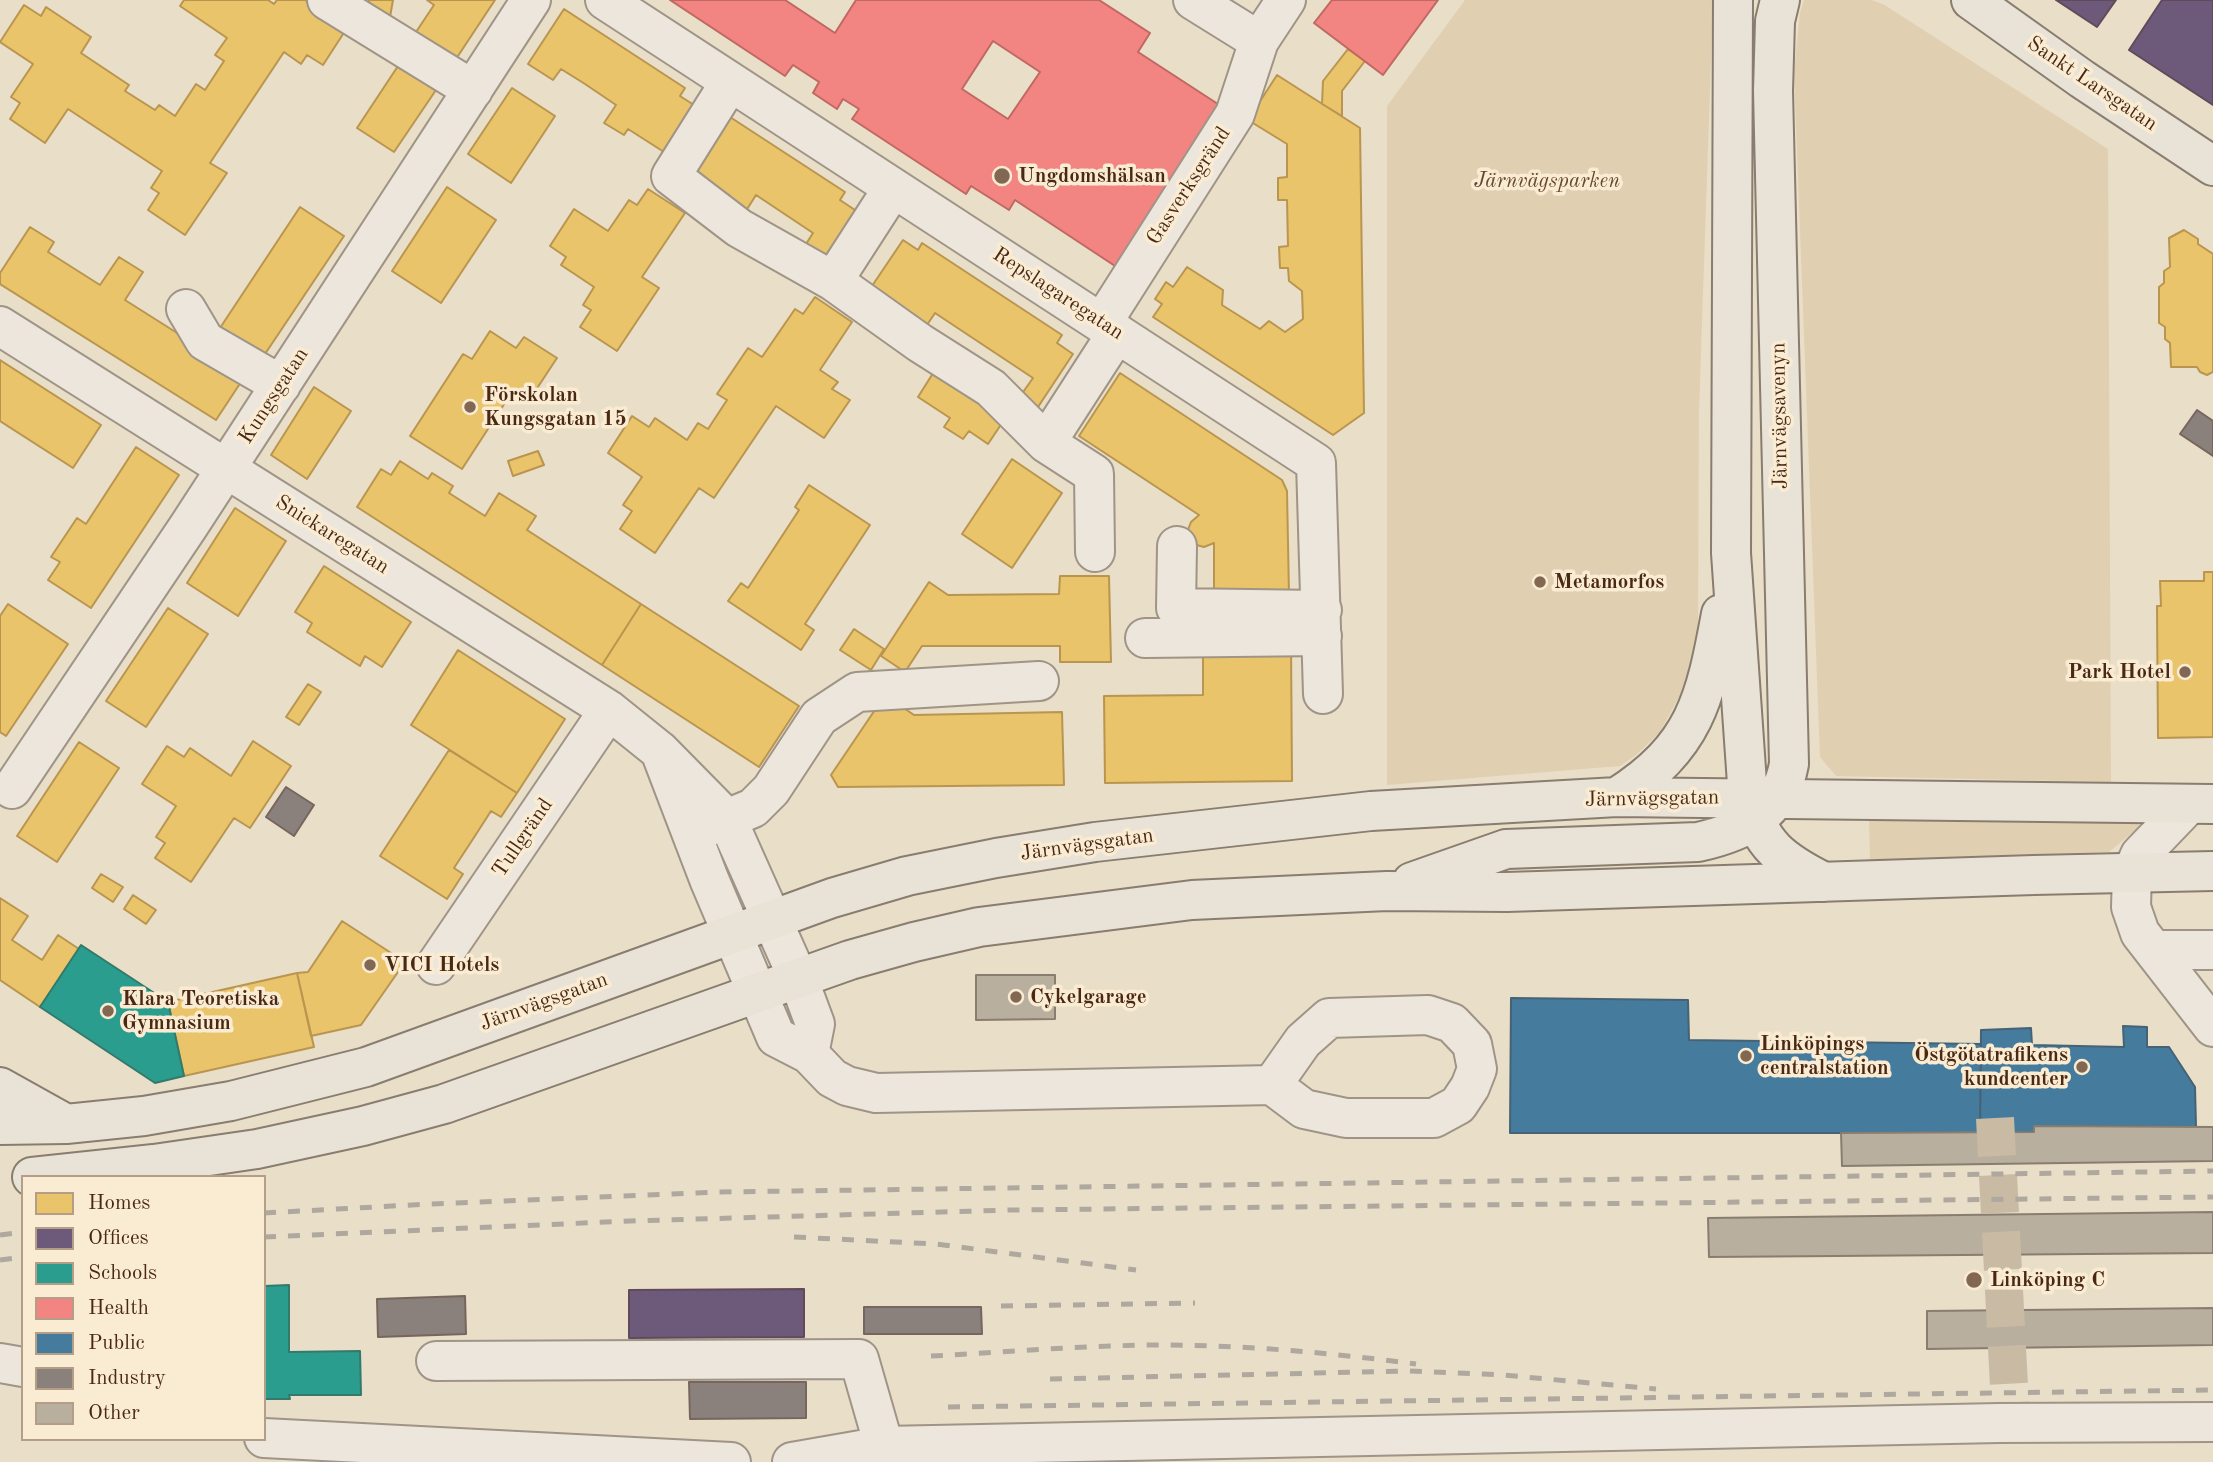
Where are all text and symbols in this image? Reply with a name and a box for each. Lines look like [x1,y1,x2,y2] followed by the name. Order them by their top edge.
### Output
[2022,31,2162,137] street label: Sankt Larsgatan
[1141,122,1237,250] street label: Gasverksgränd
[1018,163,1166,189] place label: Ungdomshälsan
[992,166,1012,186] marker: Ungdomshälsan
[1474,168,1620,194] park label: Järnvägsparken
[988,242,1128,346] street label: Repslagaregatan
[1766,342,1794,490] street label: Järnvägsavenyn
[234,343,314,449] street label: Kungsgatan
[484,382,627,432] place label: Förskolan Kungsgatan 15
[462,399,478,415] marker: Förskolan Kungsgatan 15
[270,490,394,580] street label: Snickaregatan
[1554,569,1664,595] place label: Metamorfos
[1532,574,1548,590] marker: Metamorfos
[2068,659,2171,685] place label: Park Hotel
[2177,664,2193,680] marker: Park Hotel
[1585,785,1719,813] street label: Järnvägsgatan
[487,794,559,882] street label: Tullgränd
[1019,823,1155,867] street label: Järnvägsgatan
[384,952,499,978] place label: VICI Hotels
[362,957,378,973] marker: VICI Hotels
[477,967,611,1037] street label: Järnvägsgatan
[1030,984,1147,1010] place label: Cykelgarage
[122,986,279,1036] place label: Klara Teoretiska Gymnasium
[1008,989,1024,1005] marker: Cykelgarage
[100,1003,116,1019] marker: Klara Teoretiska Gymnasium
[1760,1031,1889,1081] place label: Linköpings centralstation
[1914,1042,2068,1092] place label: Östgötatrafikens kundcenter
[1738,1048,1754,1064] marker: Linköpings centralstation
[2074,1059,2090,1075] marker: Östgötatrafikens kundcenter
[21,1175,266,1441] legend
[88,1193,150,1214] text: Homes
[88,1228,149,1249] text: Offices
[88,1263,157,1284] text: Schools
[1990,1267,2105,1293] place label: Linköping C
[1964,1270,1984,1290] marker: Linköping C
[88,1298,149,1319] text: Health
[88,1333,145,1354] text: Public
[88,1368,166,1389] text: Industry
[88,1403,140,1424] text: Other

